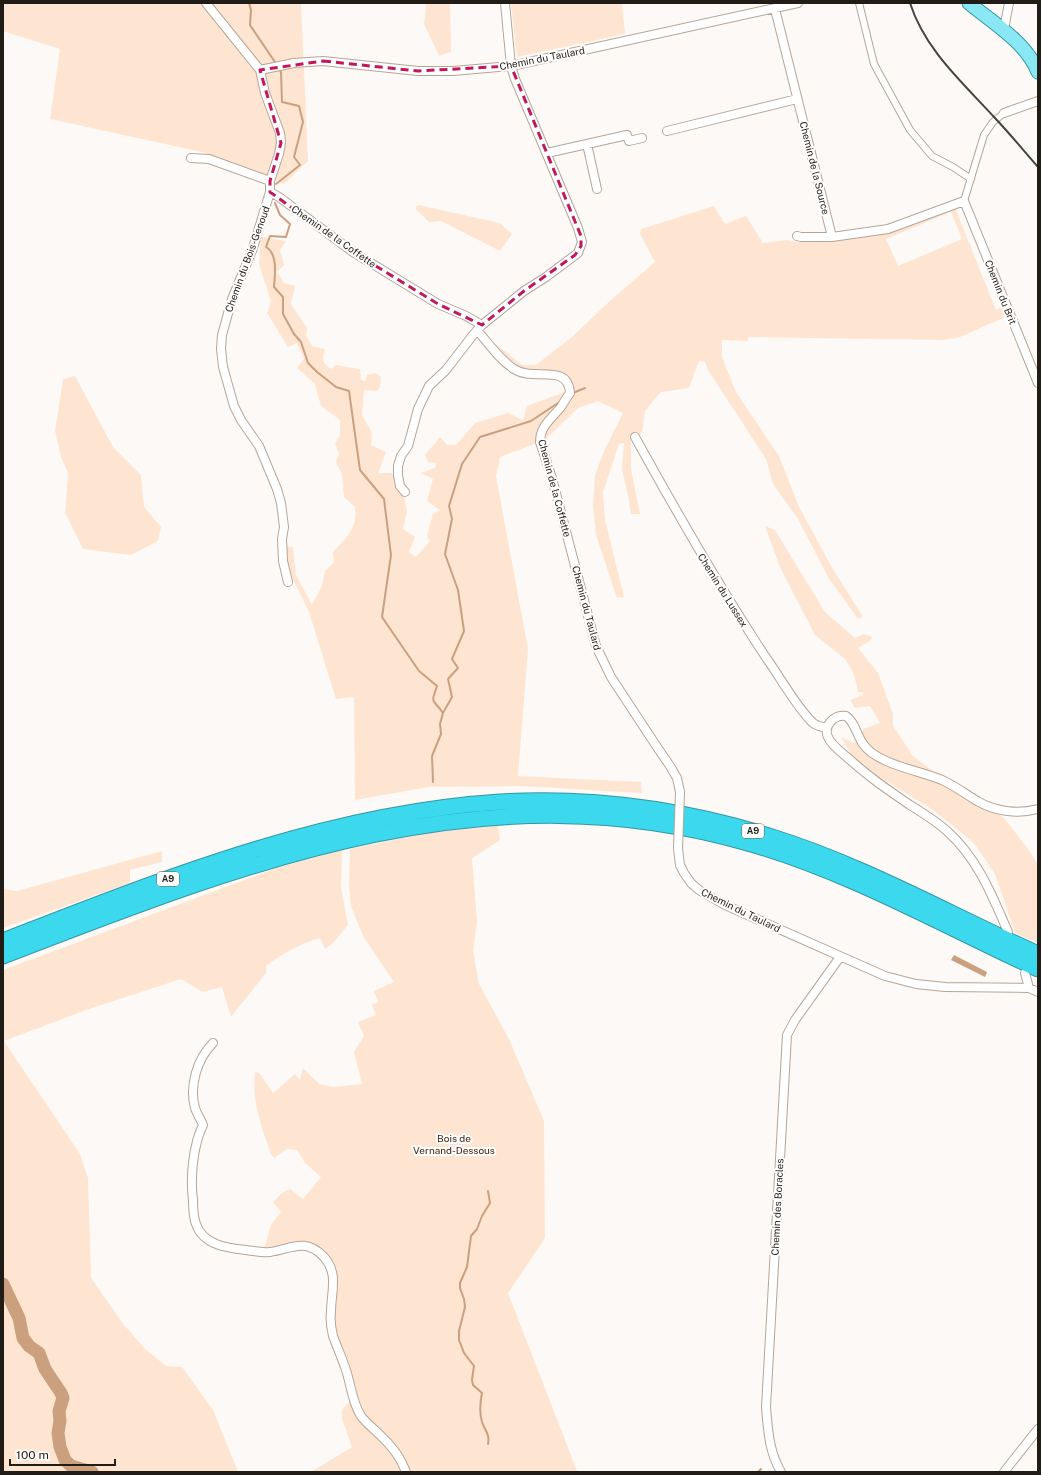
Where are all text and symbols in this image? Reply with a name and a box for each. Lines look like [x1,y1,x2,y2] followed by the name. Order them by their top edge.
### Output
[498,44,586,72] street label: Chemin du Taulard
[798,120,832,216] street label: Chemin de la Source
[289,202,379,270] street label: Chemin de la Coffette
[222,204,272,314] street label: Chemin du Bois-Genoud
[983,258,1019,326] street label: Chemin du Brit
[536,438,574,539] street label: Chemin de la Coffette
[696,551,751,629] street label: Chemin du Lussex
[570,565,604,652] street label: Chemin du Taulard
[742,824,764,838] road number: A9
[157,872,179,886] road number: A9
[699,886,783,934] street label: Chemin du Taulard
[413,1132,495,1156] park label: Bois de Vernand-Dessous
[768,1158,786,1256] street label: Chemin des Boracles
[10,1441,115,1467] scale bar
[16,1448,49,1462] text: 100 m

